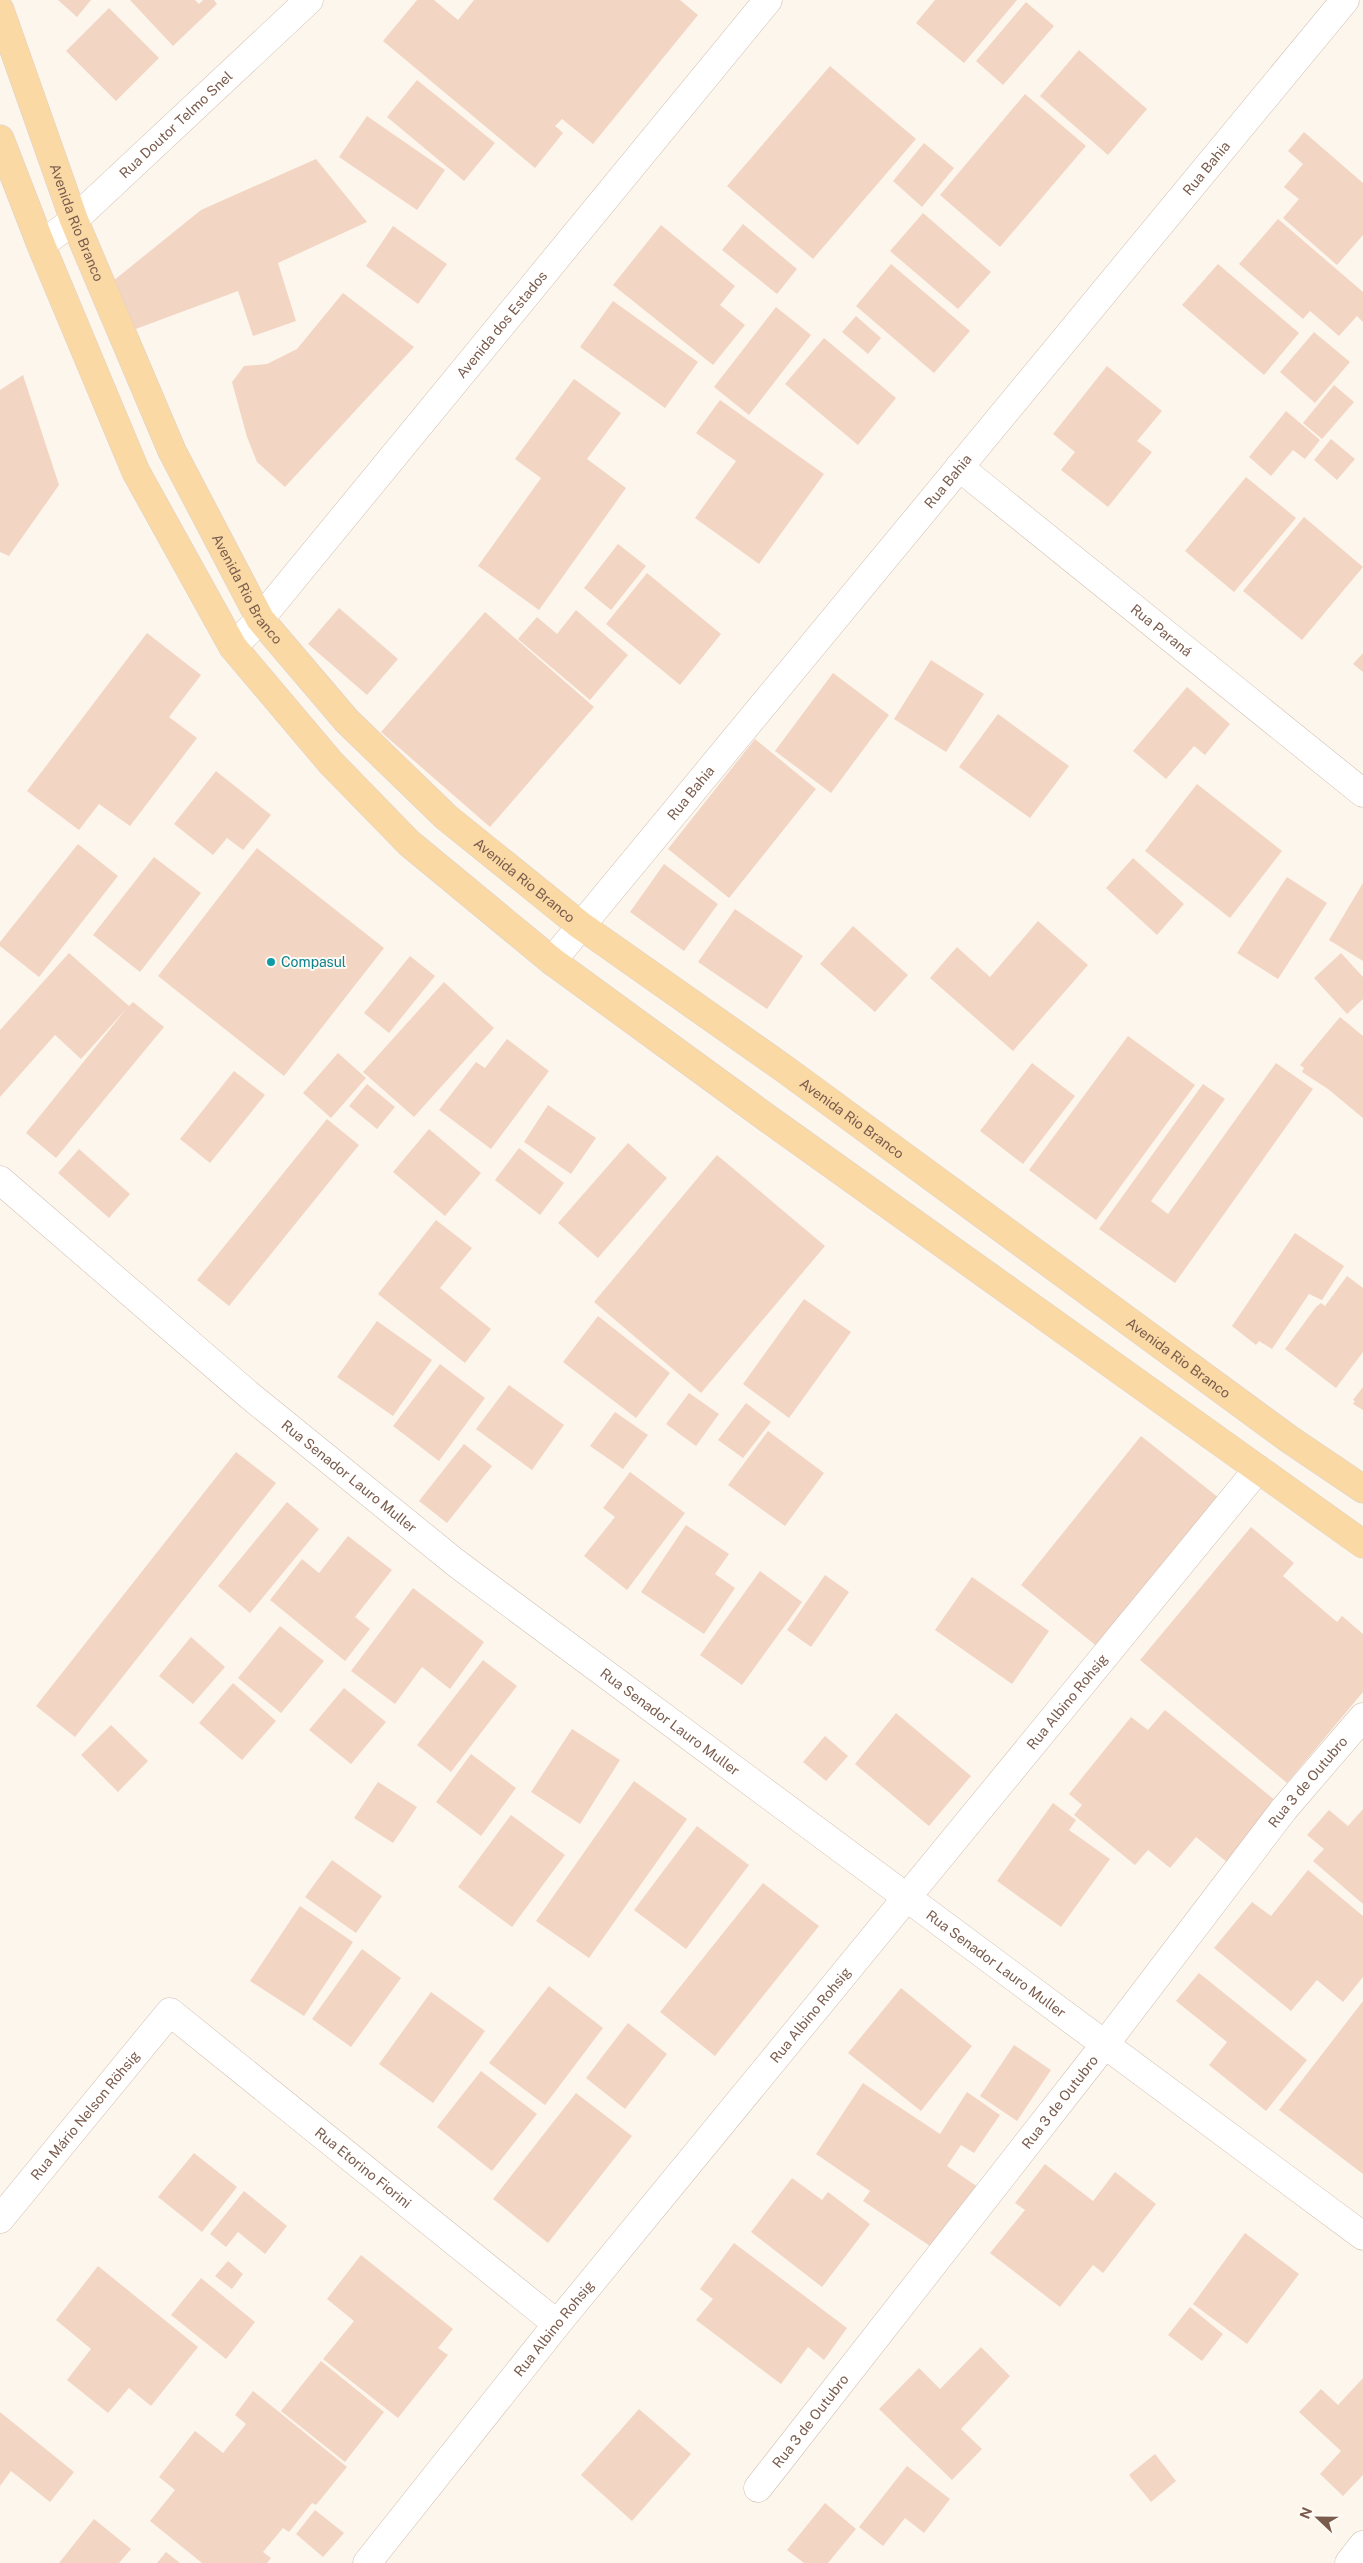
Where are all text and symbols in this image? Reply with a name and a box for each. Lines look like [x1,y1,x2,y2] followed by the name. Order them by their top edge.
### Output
[116,68,236,181] street label: Rua Doutor Telmo Snel
[1179,138,1233,198] street label: Rua Bahia
[47,162,107,284] street label: Avenida Rio Branco
[453,268,550,381] street label: Avenida dos Estados
[921,451,975,511] street label: Rua Bahia
[209,531,286,647] street label: Avenida Rio Branco
[1128,601,1195,660] street label: Rua Paraná
[664,763,718,823] street label: Rua Bahia
[471,835,578,926] street label: Avenida Rio Branco
[281,954,346,970] place label: Compasul
[265,956,277,968] marker: Compasul
[797,1075,907,1162] street label: Avenida Rio Branco
[1123,1314,1234,1401] street label: Avenida Rio Branco
[278,1417,420,1536] street label: Rua Senador Lauro Muller
[1023,1651,1111,1753] street label: Rua Albino Rohsig
[597,1665,743,1779] street label: Rua Senador Lauro Muller
[1265,1733,1351,1831] street label: Rua 3 de Outubro
[923,1907,1069,2021] street label: Rua Senador Lauro Muller
[767,1964,854,2066] street label: Rua Albino Rohsig
[27,2047,143,2183] street label: Rua Mário Nelson Röhsig
[1018,2052,1101,2152] street label: Rua 3 de Outubro
[312,2124,414,2211] street label: Rua Etorino Fiorini
[511,2277,598,2380] street label: Rua Albino Rohsig
[769,2371,852,2471] street label: Rua 3 de Outubro
[1293,2493,1343,2543] north arrow
[1296,2505,1315,2521] text: N

